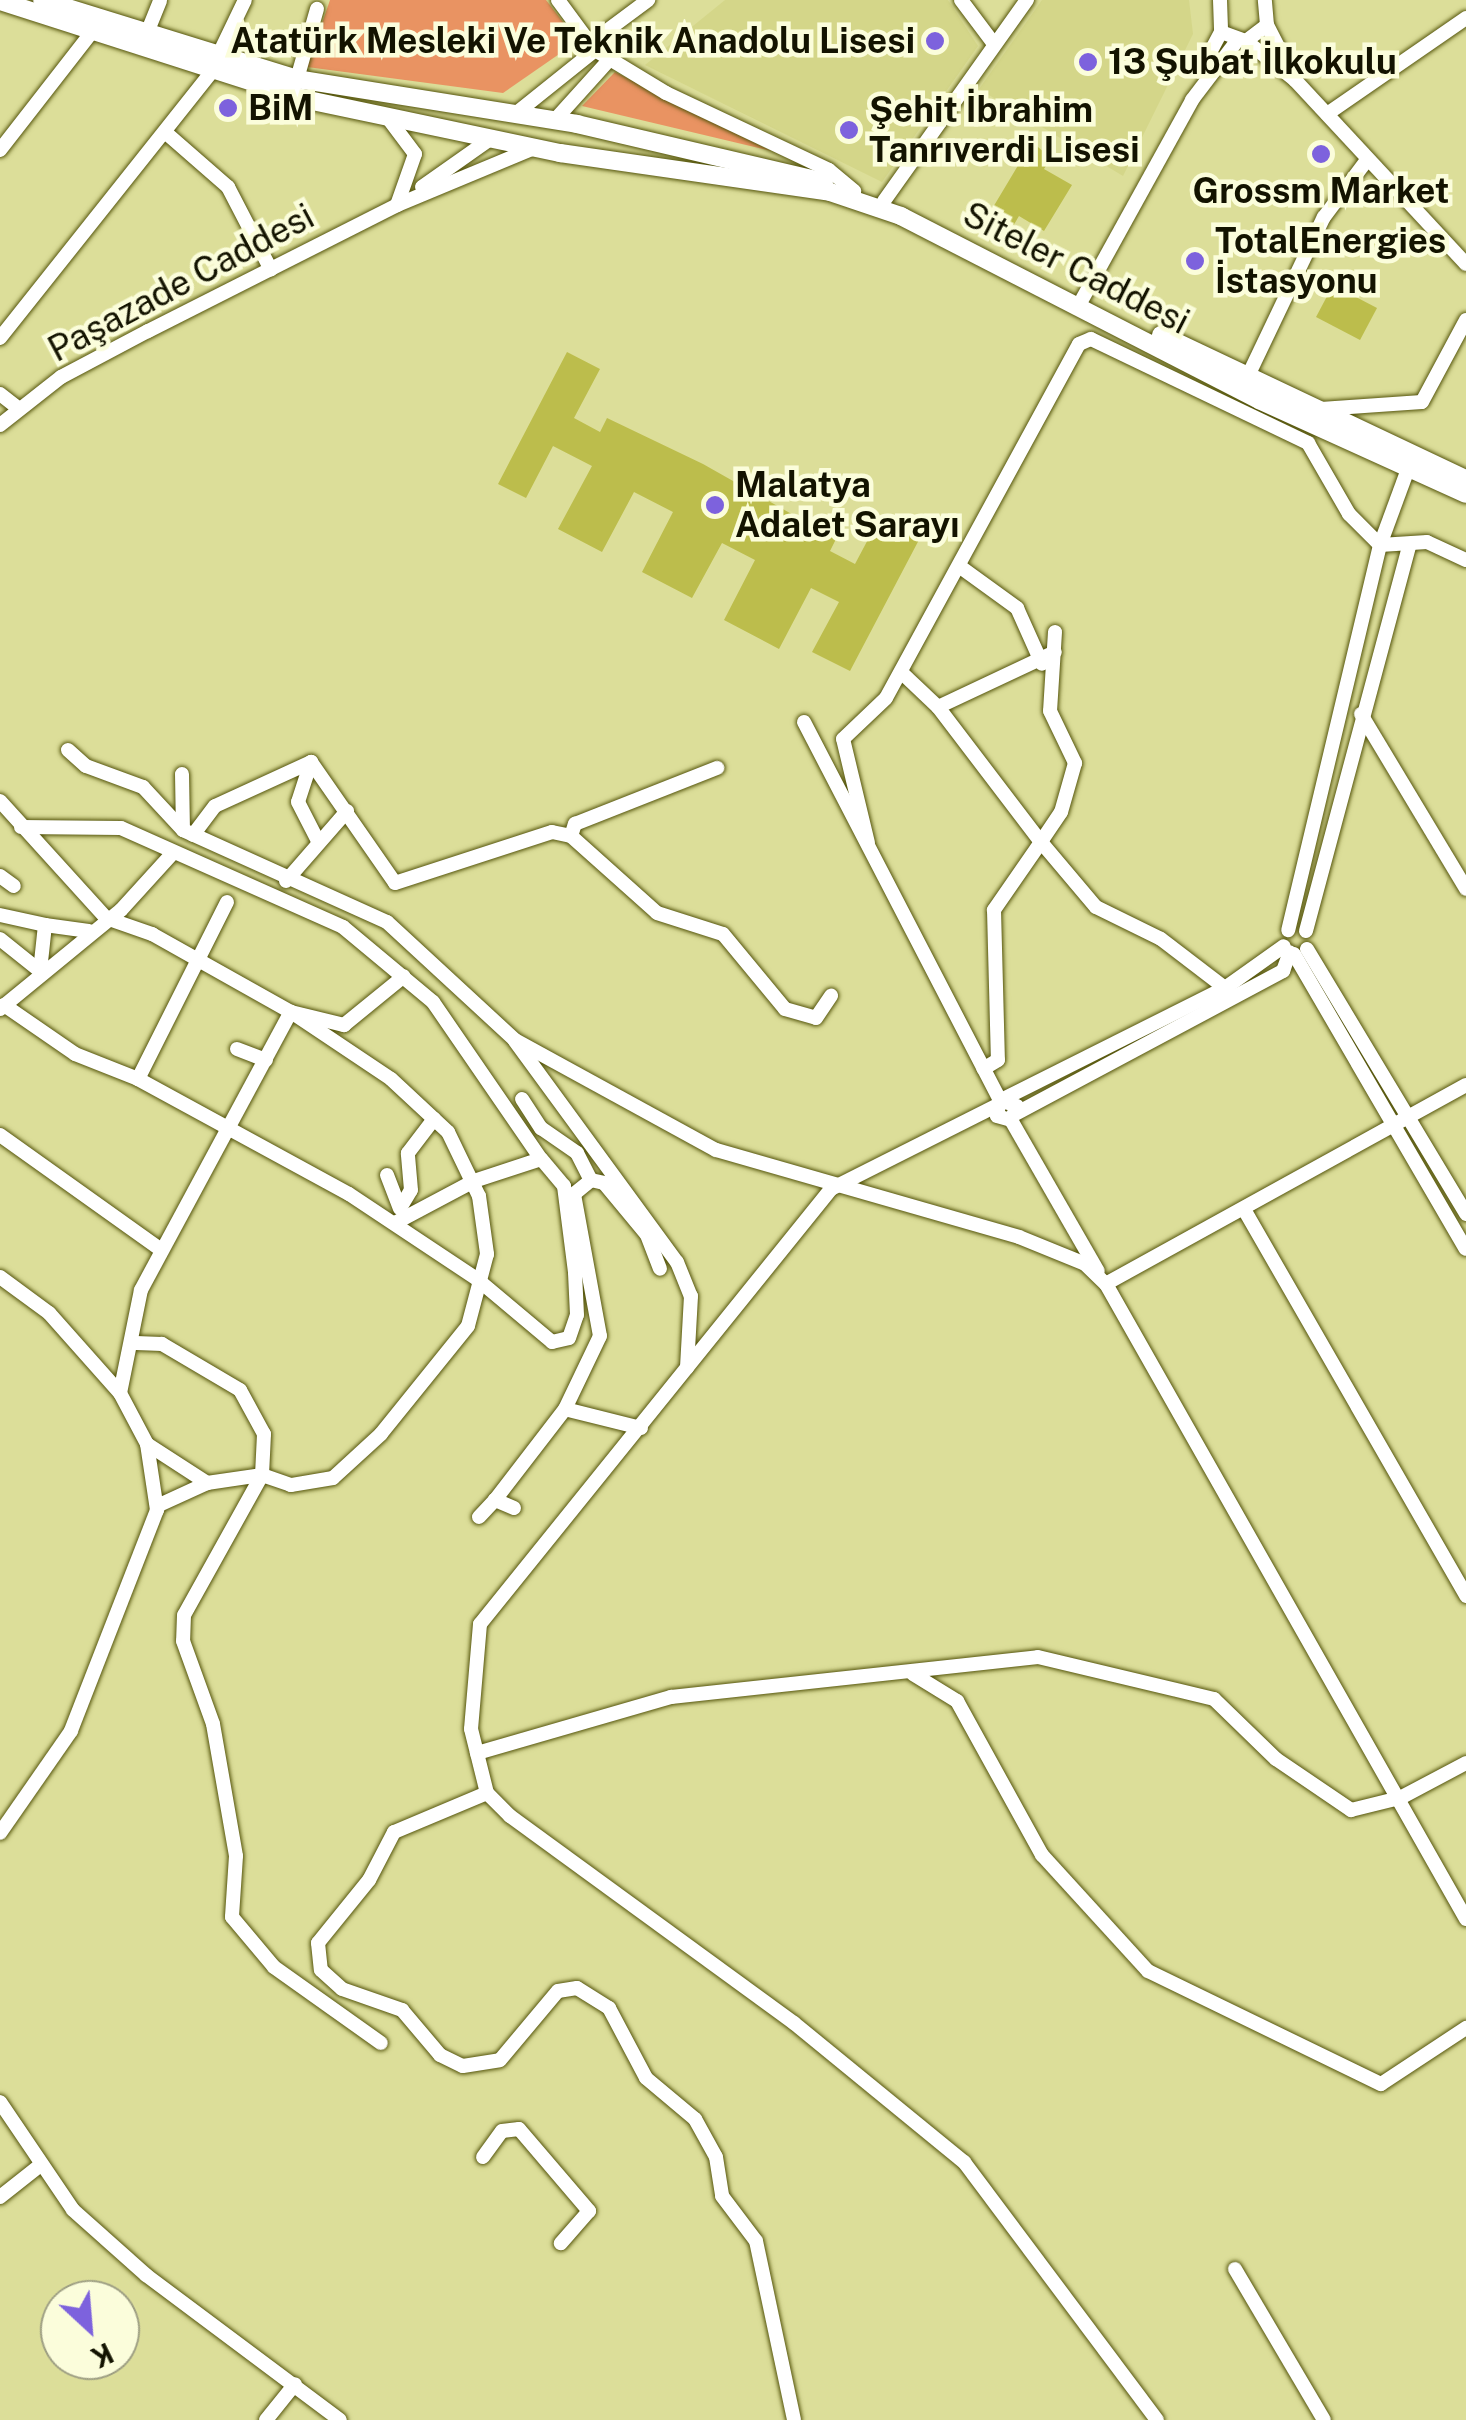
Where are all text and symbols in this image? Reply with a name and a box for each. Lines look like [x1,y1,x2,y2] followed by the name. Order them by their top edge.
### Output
[230,20,915,62] place label: Atatürk Mesleki Ve Teknik Anadolu Lisesi
[924,30,946,52] marker: Atatürk Mesleki Ve Teknik Anadolu Lisesi
[1108,41,1397,83] place label: 13 Şubat İlkokulu
[1077,51,1099,73] marker: 13 Şubat İlkokulu
[248,87,313,129] place label: BiM
[869,89,1139,171] place label: Şehit İbrahim Tanrıverdi Lisesi
[217,97,239,119] marker: BiM
[838,119,860,141] marker: Şehit İbrahim Tanrıverdi Lisesi
[1310,143,1332,165] marker: Grossm Market
[1193,170,1449,212] place label: Grossm Market
[956,193,1196,343] street label: Siteler Caddesi
[41,195,321,371] street label: Paşazade Caddesi
[1215,220,1446,302] place label: TotalEnergies İstasyonu
[1184,250,1206,272] marker: TotalEnergies İstasyonu
[735,464,959,546] place label: Malatya Adalet Sarayı
[704,494,726,516] marker: Malatya Adalet Sarayı
[40,2280,140,2380] north arrow
[86,2336,119,2375] text: K

